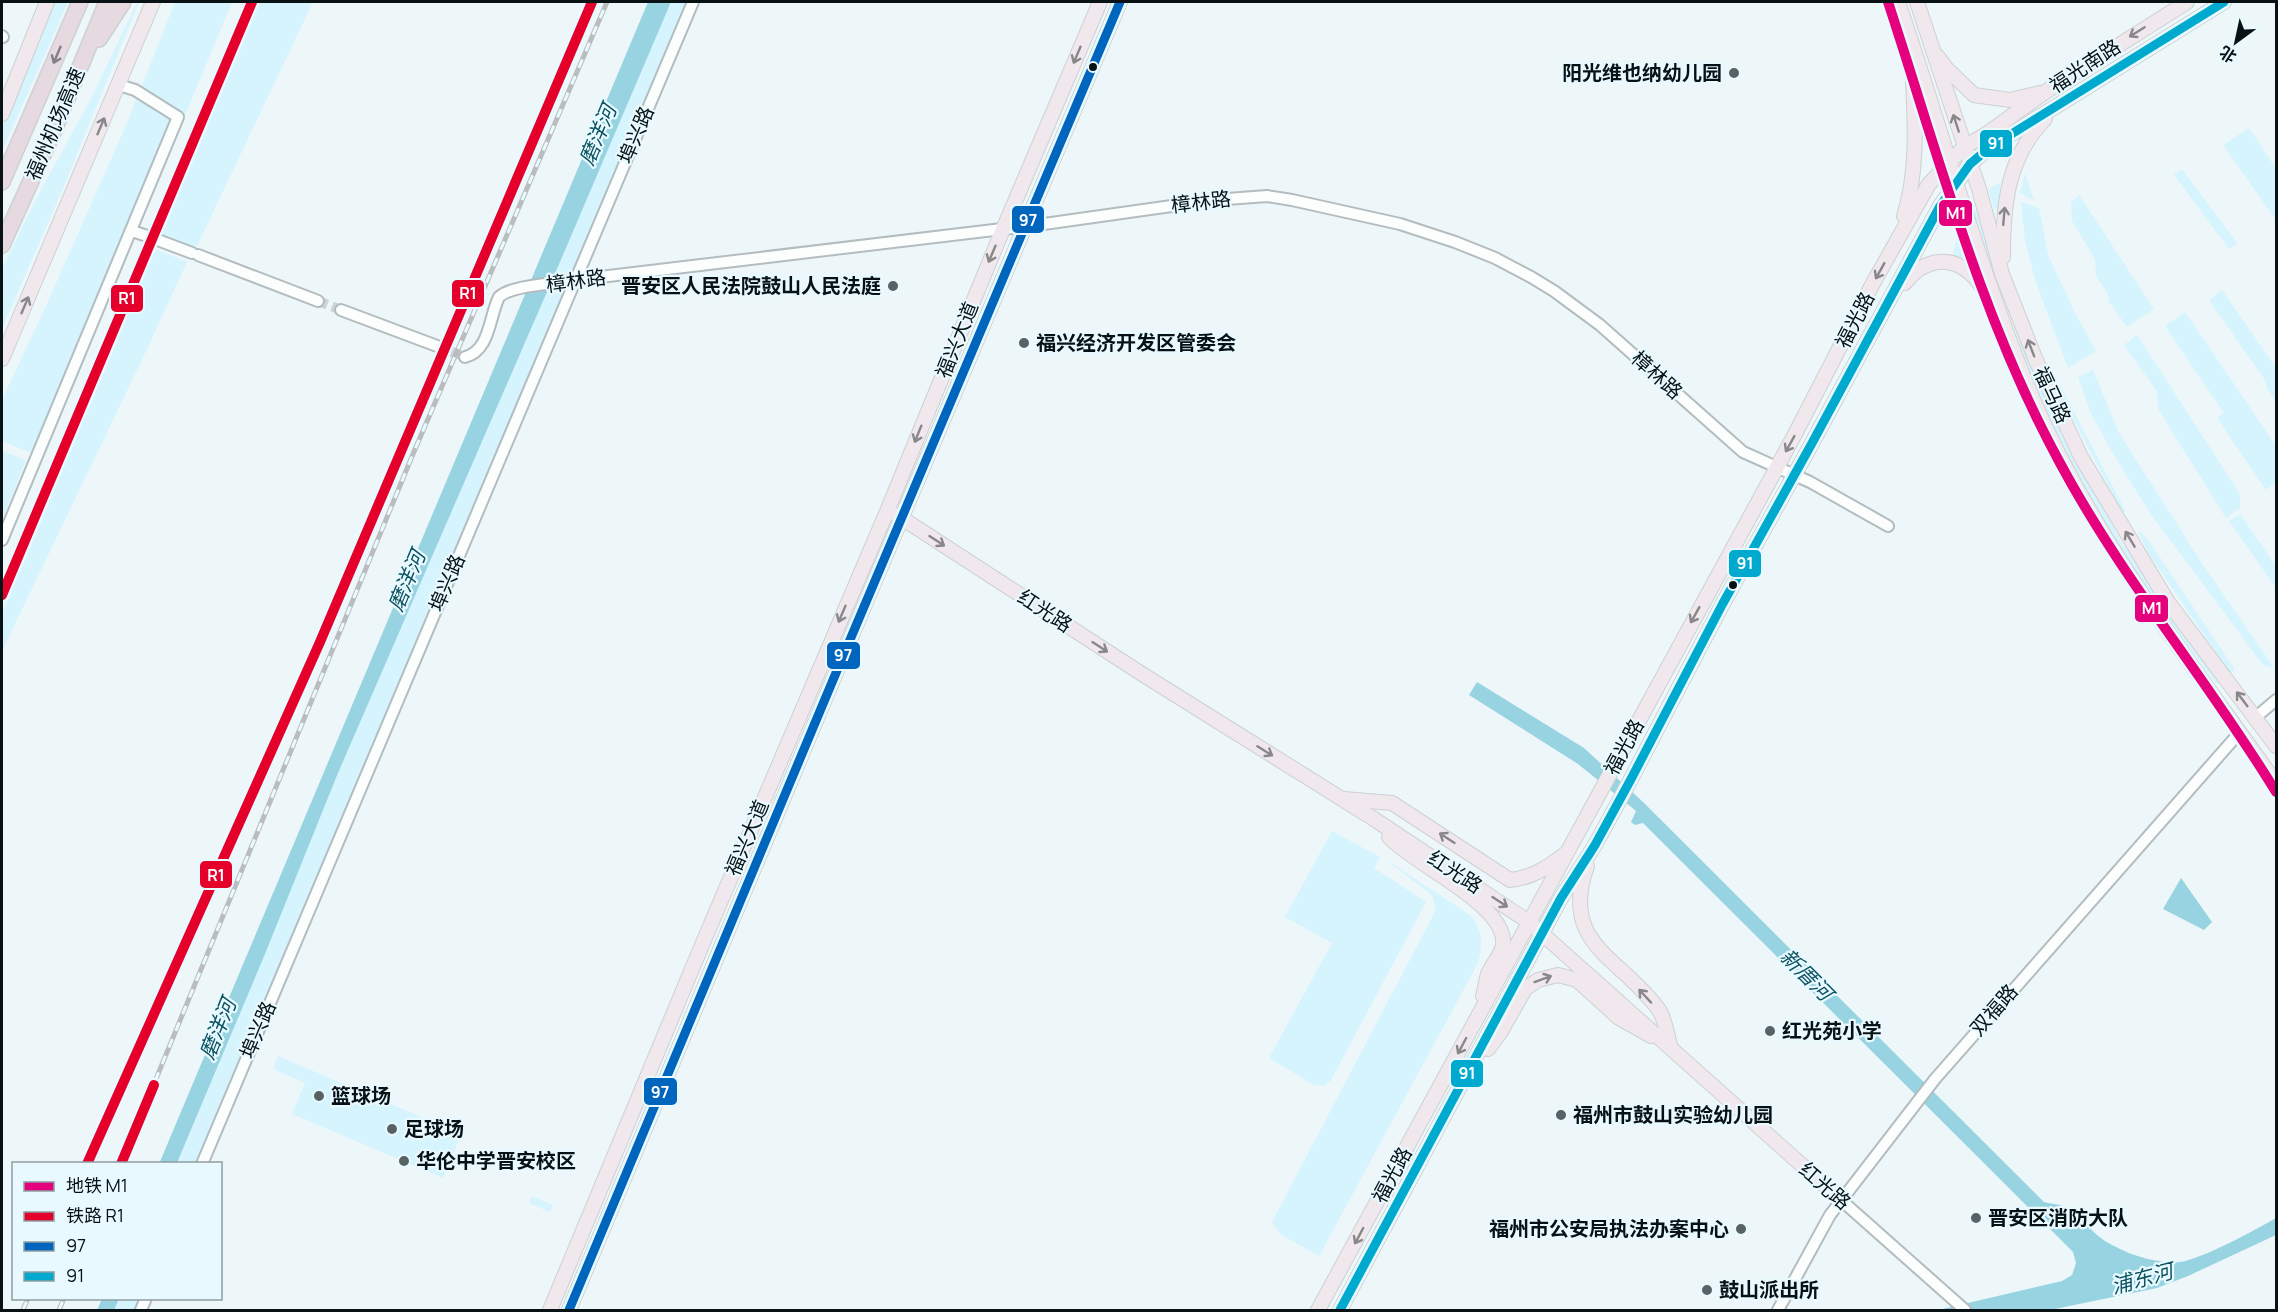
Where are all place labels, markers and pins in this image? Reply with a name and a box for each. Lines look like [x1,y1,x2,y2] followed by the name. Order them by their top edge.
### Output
[1562,59,1722,86] place label: 阳光维也纳幼儿园
[1087,61,1099,73] unlabelled marker
[1727,66,1741,80] marker: 阳光维也纳幼儿园
[621,272,881,299] place label: 晋安区人民法院鼓山人民法庭
[886,279,900,293] marker: 晋安区人民法院鼓山人民法庭
[1036,329,1236,356] place label: 福兴经济开发区管委会
[1017,336,1031,350] marker: 福兴经济开发区管委会
[1727,579,1739,591] unlabelled marker
[1782,1017,1882,1044] place label: 红光苑小学
[1763,1024,1777,1038] marker: 红光苑小学
[331,1082,391,1109] place label: 篮球场
[312,1089,326,1103] marker: 篮球场
[1573,1101,1773,1128] place label: 福州市鼓山实验幼儿园
[1554,1108,1568,1122] marker: 福州市鼓山实验幼儿园
[404,1115,464,1142] place label: 足球场
[385,1122,399,1136] marker: 足球场
[416,1147,576,1174] place label: 华伦中学晋安校区
[397,1154,411,1168] marker: 华伦中学晋安校区
[1988,1204,2128,1231] place label: 晋安区消防大队
[1969,1211,1983,1225] marker: 晋安区消防大队
[1489,1215,1729,1242] place label: 福州市公安局执法办案中心
[1734,1222,1748,1236] marker: 福州市公安局执法办案中心
[1719,1276,1819,1303] place label: 鼓山派出所
[1700,1283,1714,1297] marker: 鼓山派出所

